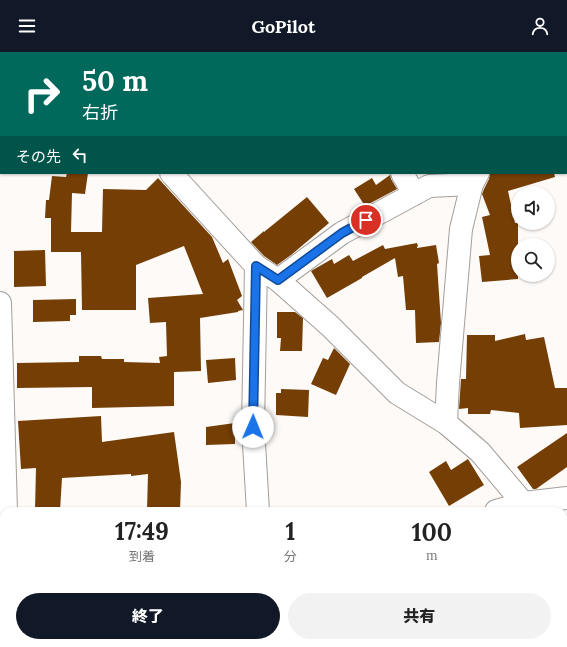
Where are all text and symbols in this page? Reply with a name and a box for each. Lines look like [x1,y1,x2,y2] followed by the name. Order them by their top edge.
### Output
[16,15,38,37] icon: menu
[252,15,315,38] text: GoPilot
[529,15,551,37] icon: person
[82,63,148,99] text: 50 m
[16,68,68,120] icon: right
[82,101,118,124] text: 右折
[69,144,91,166] icon: left
[16,147,61,166] text: その先
[511,186,555,282] map controls
[511,186,555,230] button: sound
[349,203,383,237] pin
[355,209,377,231] icon: arrive
[511,238,555,282] button: search
[232,406,274,448] position arrow
[115,516,169,547] text: 17:49
[285,516,295,547] text: 1
[412,517,452,548] text: 100
[426,547,438,564] text: m
[129,548,155,565] text: 到着
[284,548,297,565] text: 分
[16,593,280,639] button: 終了
[288,593,551,639] button: 共有

